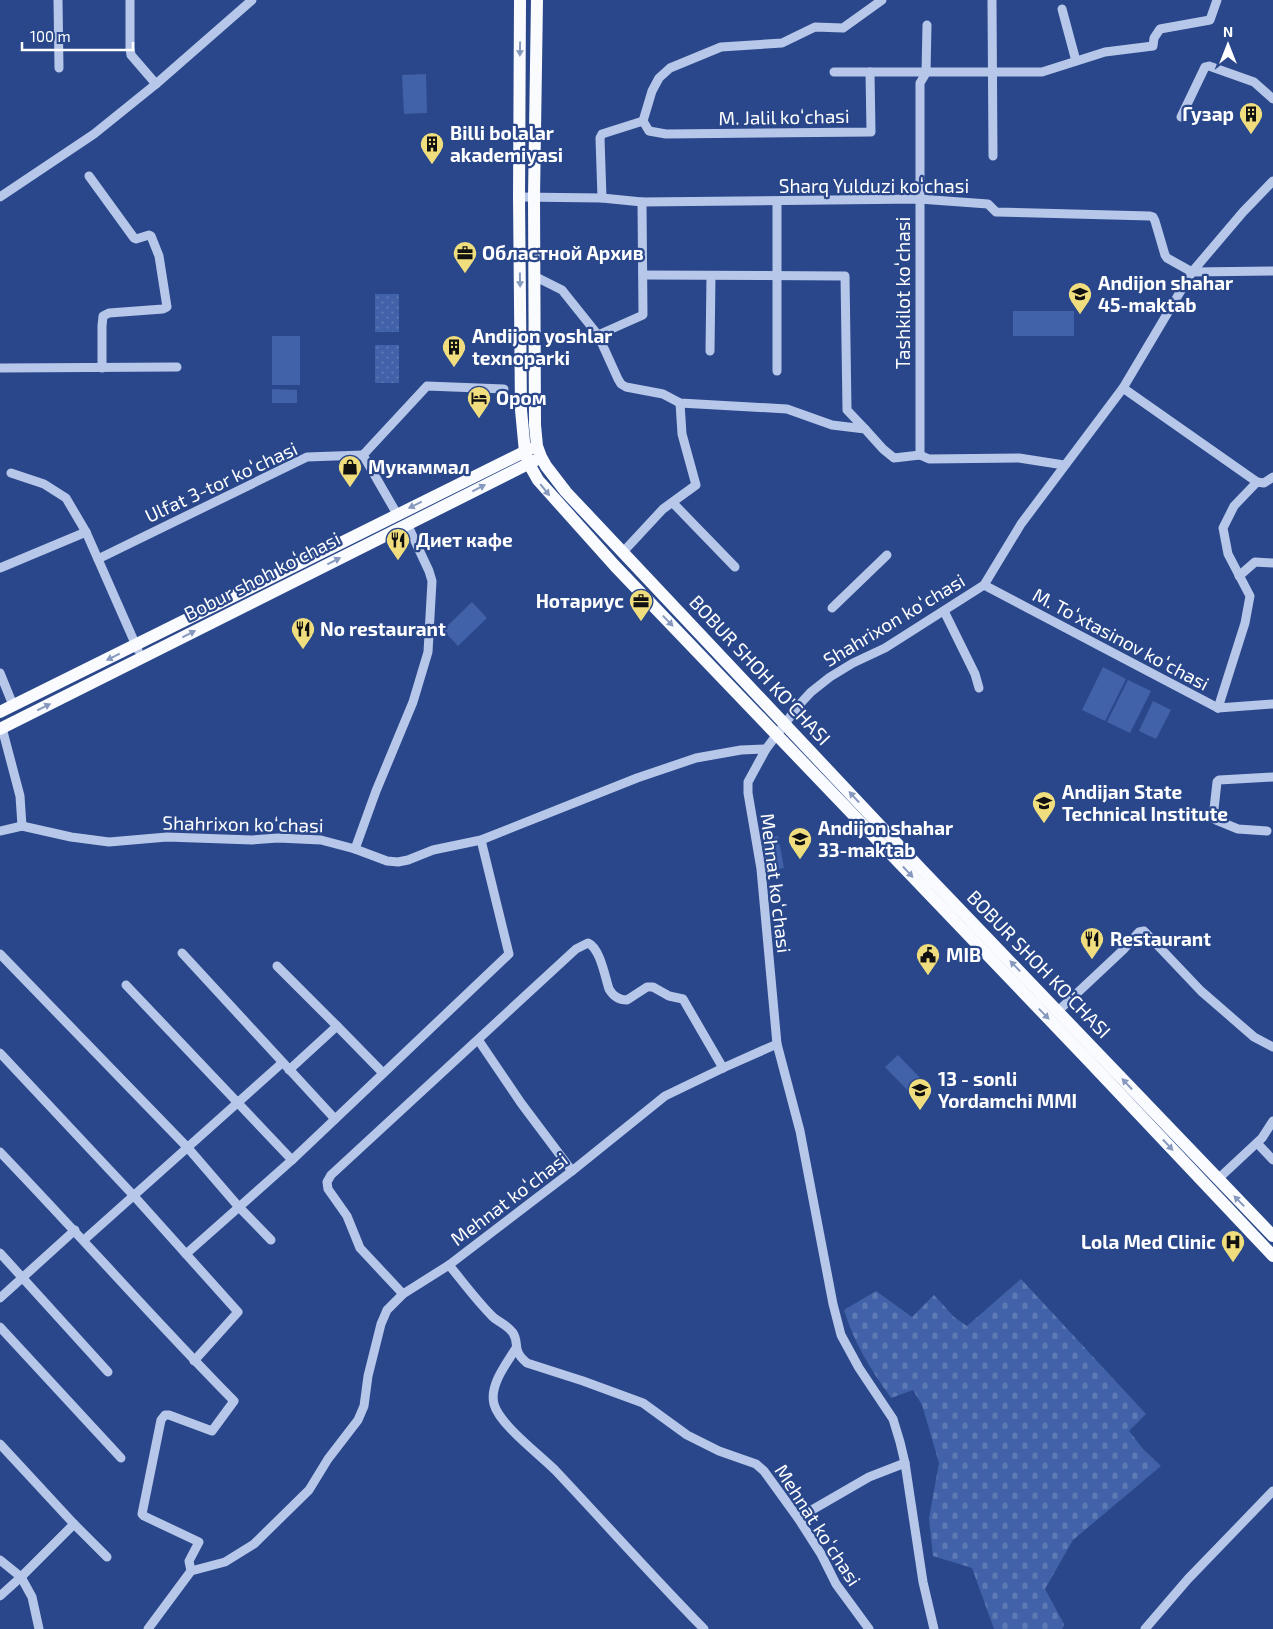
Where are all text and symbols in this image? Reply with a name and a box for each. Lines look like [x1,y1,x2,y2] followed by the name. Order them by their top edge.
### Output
[22,20,134,52] scale bar
[1203,20,1253,70] north arrow
[1223,23,1233,40] text: N
[30,27,71,45] text: 100 m
[516,41,524,57] one-way arrow
[1238,101,1264,135] building icon: Гузар
[1182,102,1234,125] place label: Гузар
[718,104,850,129] street label: M. Jalil koʻchasi
[450,121,563,167] place label: Billi bolalar akademiyasi
[419,131,445,165] building icon: Billi bolalar akademiyasi
[779,174,969,197] street label: Sharq Yulduzi koʻchasi
[891,217,914,369] street label: Tashkilot koʻchasi
[452,240,478,274] office icon: Областной Архив
[482,241,644,264] place label: Областной Архив
[1098,271,1233,316] place label: Andijon shahar 45-maktab
[516,273,524,289] one-way arrow
[1067,281,1093,315] school or university icon: Andijon shahar 45-maktab
[472,324,612,369] place label: Andijon yoshlar texnoparki
[441,334,467,368] building icon: Andijon yoshlar texnoparki
[466,385,492,419] hotel icon: Ором
[496,386,547,409] place label: Ором
[141,436,301,527] street label: Ulfat 3-tor koʻchasi
[337,454,363,488] shop icon: Мукаммал
[368,455,470,478] place label: Мукаммал
[540,483,551,496] one-way arrow
[472,484,486,492] one-way arrow
[408,502,422,510] one-way arrow
[180,526,344,625] street label: Bobur shoh koʻchasi
[385,527,411,561] restaurant icon: Диет кафе
[416,528,513,551] place label: Диет кафе
[327,557,341,565] one-way arrow
[819,568,969,671] street label: Shahrixon koʻchasi
[1029,582,1213,695] street label: M. Toʻxtasinov koʻchasi
[628,588,654,622] office icon: Нотариус
[536,589,624,612] place label: Нотариус
[685,590,836,749] street label: BOBUR SHOH KO'CHASI
[662,615,674,627] one-way arrow
[290,616,316,650] restaurant icon: No restaurant
[320,617,446,640] place label: No restaurant
[182,630,196,638] one-way arrow
[106,653,120,661] one-way arrow
[37,703,51,711] one-way arrow
[1062,780,1228,825] place label: Andijan State Technical Institute
[1031,790,1057,824] school or university icon: Andijan State Technical Institute
[848,792,860,804] one-way arrow
[162,811,324,836] street label: Shahrixon koʻchasi
[757,812,796,954] street label: Mehnat koʻchasi
[818,816,953,861] place label: Andijon shahar 33-maktab
[787,826,813,860] school or university icon: Andijon shahar 33-maktab
[902,865,914,877] one-way arrow
[963,885,1116,1042] street label: BOBUR SHOH KO'CHASI
[1079,926,1105,960] restaurant icon: Restaurant
[1110,927,1211,950] place label: Restaurant
[915,942,941,976] public building icon: MIB
[946,943,981,966] place label: MIB
[1009,960,1021,972] one-way arrow
[1038,1008,1050,1020] one-way arrow
[938,1067,1077,1112] place label: 13 - sonli Yordamchi MMI
[907,1077,933,1111] school or university icon: 13 - sonli Yordamchi MMI
[1121,1078,1133,1090] one-way arrow
[1162,1138,1174,1150] one-way arrow
[446,1147,572,1250] street label: Mehnat koʻchasi
[1233,1195,1245,1207] one-way arrow
[1220,1229,1246,1263] hospital icon: Lola Med Clinic
[1081,1230,1216,1253] place label: Lola Med Clinic
[771,1460,866,1590] street label: Mehnat koʻchasi

